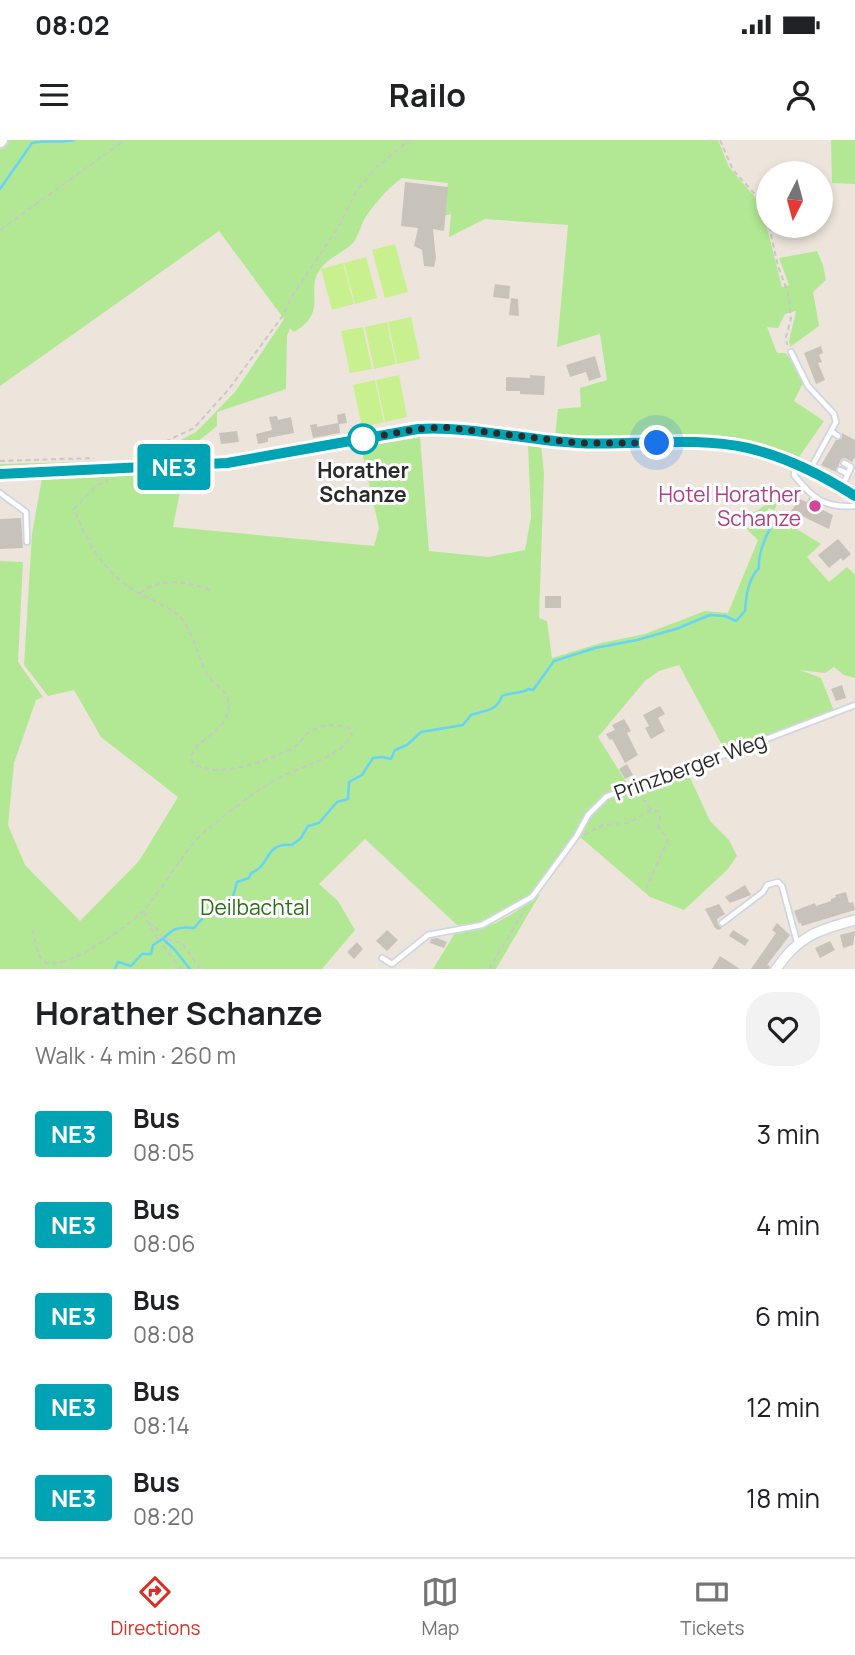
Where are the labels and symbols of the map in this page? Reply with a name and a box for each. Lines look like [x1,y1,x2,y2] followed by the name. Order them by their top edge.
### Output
[756,161,833,238] north arrow
[348,424,378,454] marker: Horather Schanze
[639,425,674,460] your location
[134,444,214,490] line badge: NE3
[317,456,409,508] place label: Horather Schanze
[658,480,801,532] place label: Hotel Horather Schanze
[807,498,823,514] marker: Hotel Horather Schanze
[610,725,770,807] street label: Prinzberger Weg
[200,893,310,921] park label: Deilbachtal

